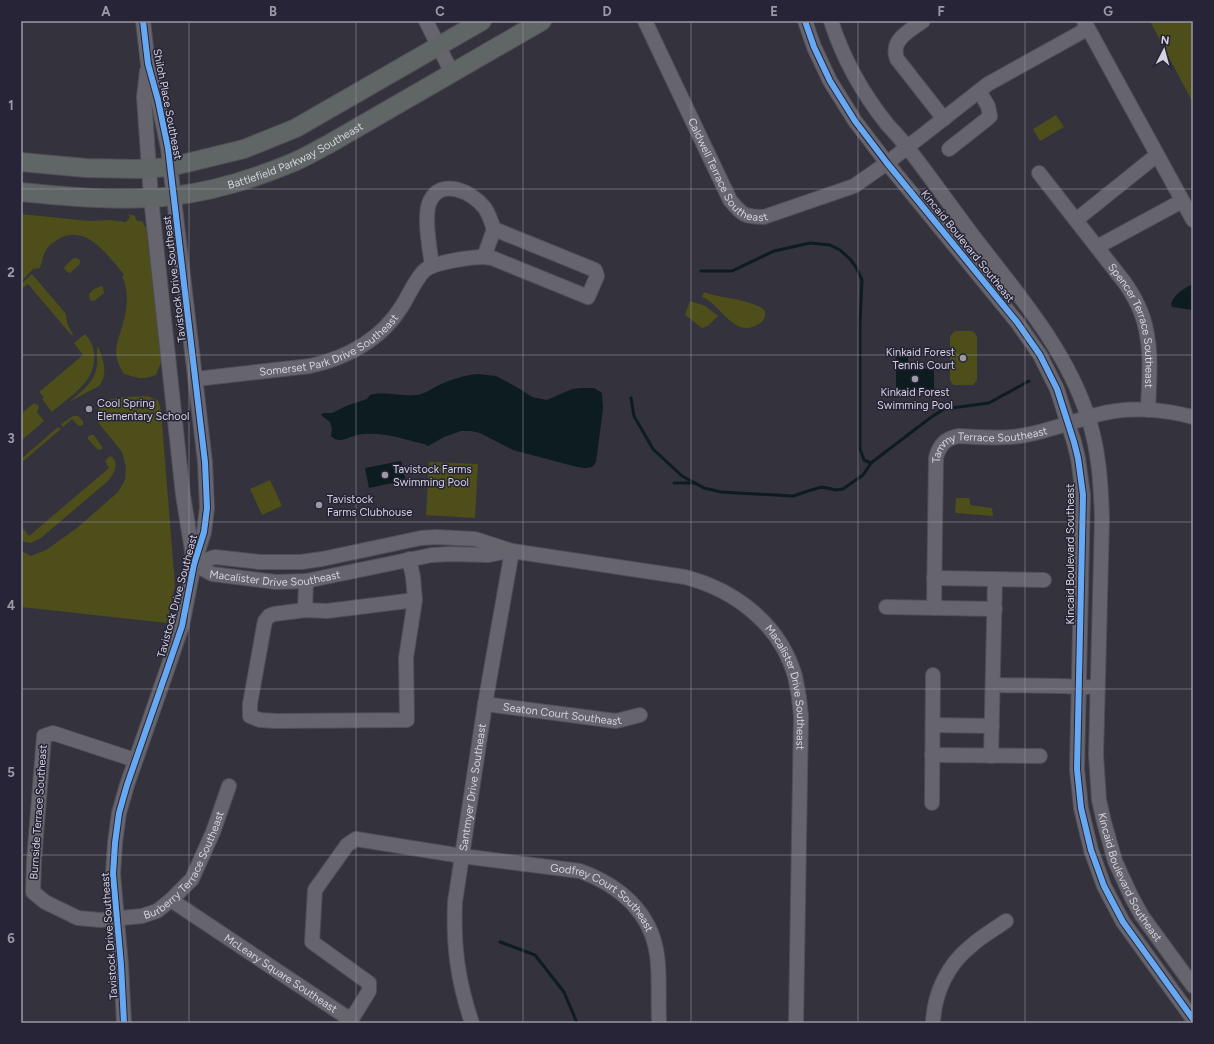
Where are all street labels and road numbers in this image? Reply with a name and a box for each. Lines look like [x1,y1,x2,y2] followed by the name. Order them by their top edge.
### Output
[150,48,185,161] street label: Shiloh Place Southeast
[685,116,770,224] street label: Caldwell Terrace Southeast
[226,120,365,192] street label: Battlefield Parkway Southeast
[918,188,1017,305] street label: Kincaid Boulevard Southeast
[160,215,189,343] street label: Tavistock Drive Southeast
[1105,261,1156,388] street label: Spencer Terrace Southeast
[259,312,401,379] street label: Somerset Park Drive Southeast
[930,424,1049,463] street label: Tammy Terrace Southeast
[1064,484,1077,624] street label: Kincaid Boulevard Southeast
[155,533,200,659] street label: Tavistock Drive Southeast
[209,568,342,589] street label: Macalister Drive Southeast
[762,622,807,750] street label: Macalister Drive Southeast
[502,700,623,728] street label: Seaton Court Southeast
[457,723,489,852] street label: Santmyer Drive Southeast
[27,744,50,880] street label: Burnside Terrace Southeast
[142,809,227,922] street label: Burberry Terrace Southeast
[1095,812,1164,944] street label: Kincaid Boulevard Southeast
[549,861,656,934] street label: Godfrey Court Southeast
[99,872,120,1000] street label: Tavistock Drive Southeast
[222,931,339,1016] street label: McLeary Square Southeast

